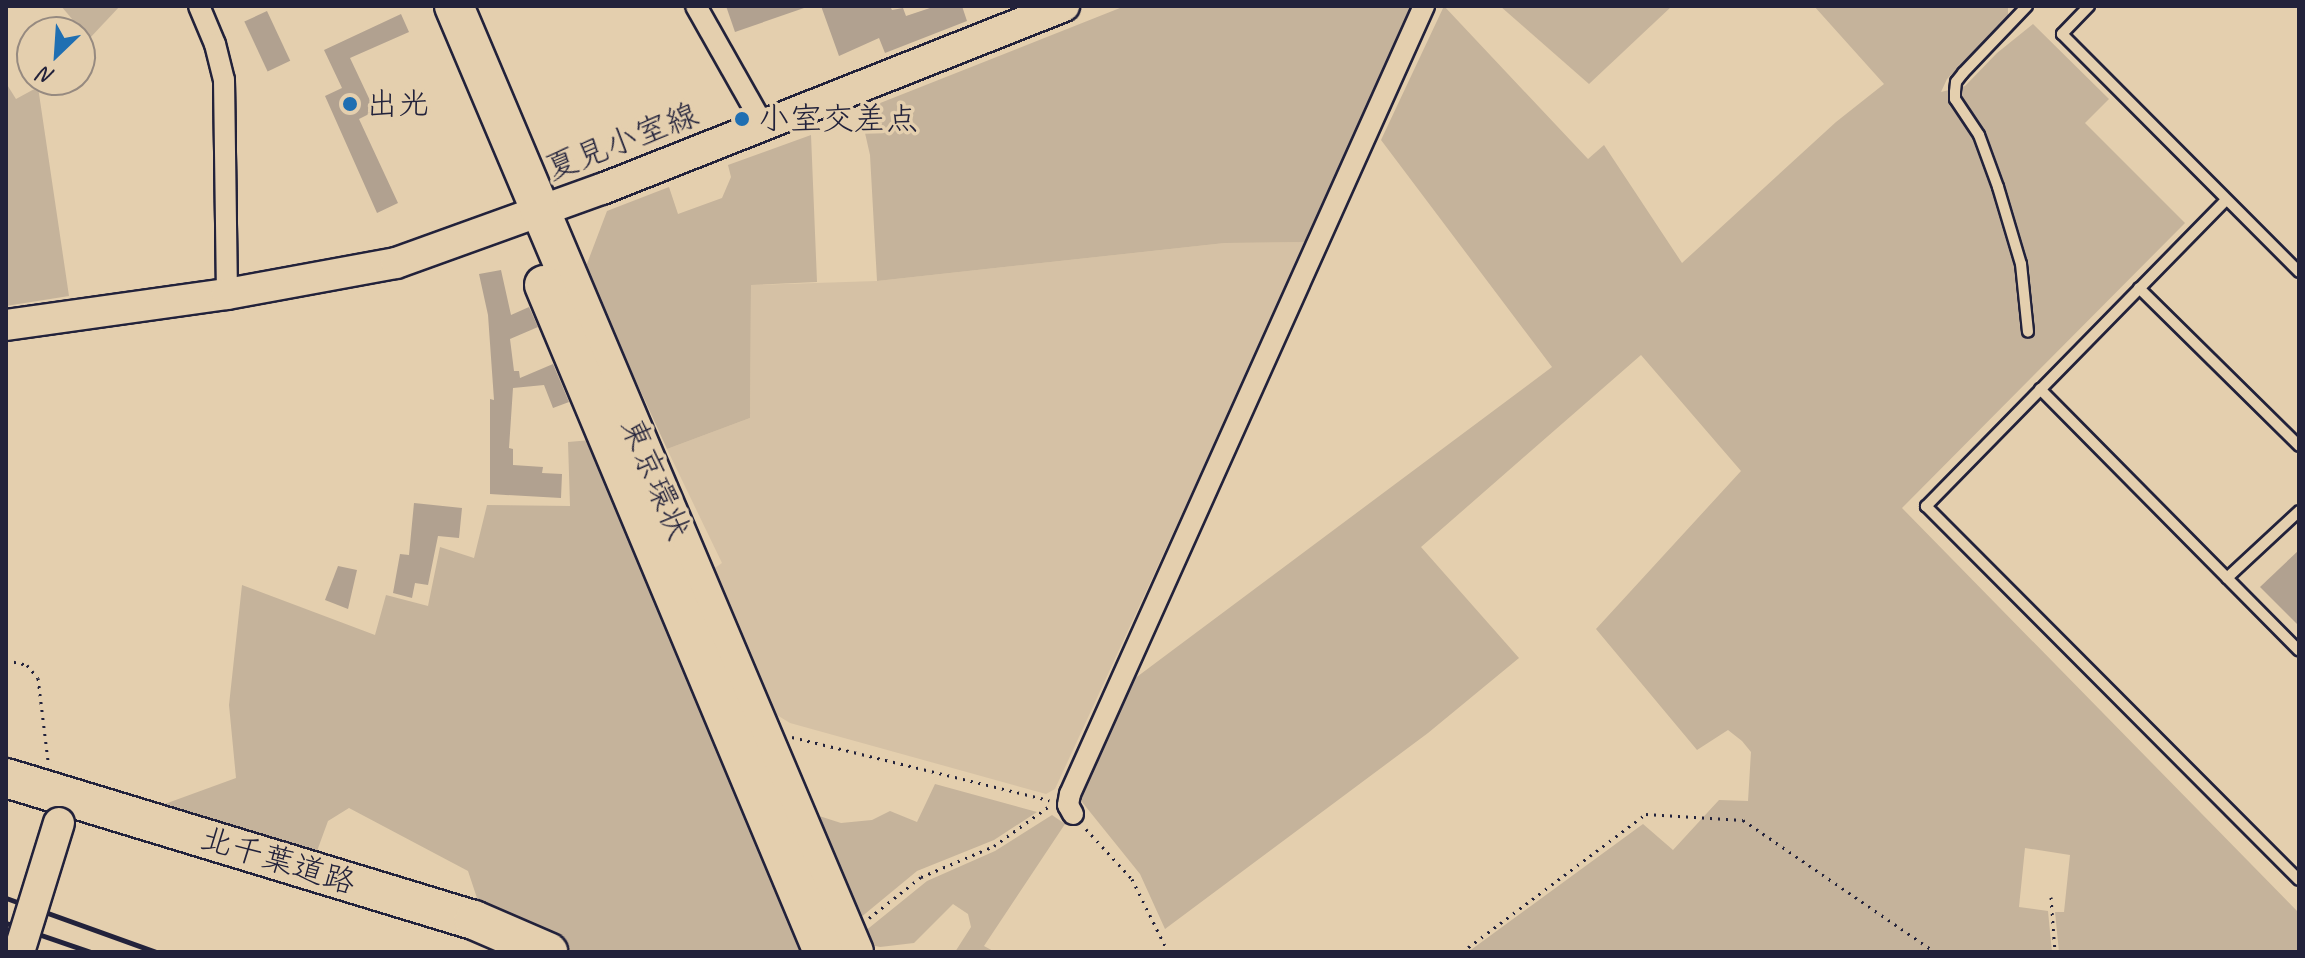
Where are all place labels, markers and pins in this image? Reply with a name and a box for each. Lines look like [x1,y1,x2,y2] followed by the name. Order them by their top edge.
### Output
[366,85,430,123] place label: 出光
[341,95,359,113] marker: 出光
[758,100,918,138] place label: 小室交差点
[733,110,751,128] marker: 小室交差点

